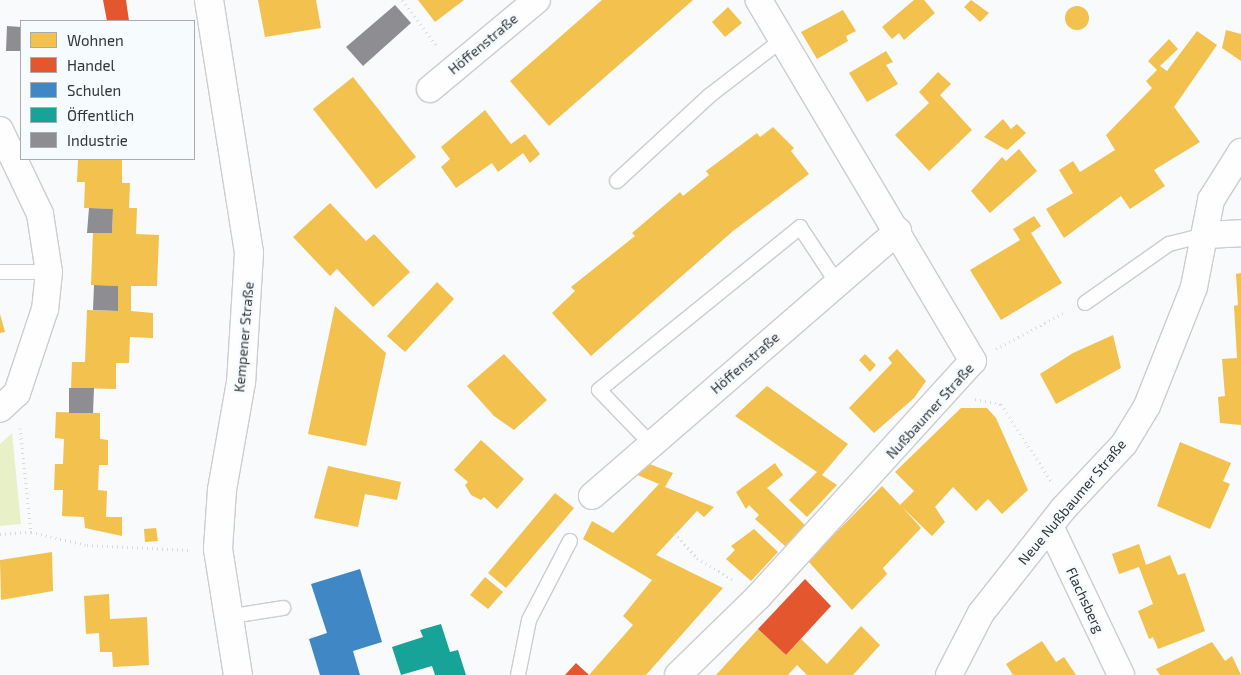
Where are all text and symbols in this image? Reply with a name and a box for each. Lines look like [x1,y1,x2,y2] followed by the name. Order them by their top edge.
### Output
[445,10,521,78] street label: Höffenstraße
[20,20,195,160] legend
[67,31,124,49] text: Wohnen
[67,56,115,74] text: Handel
[67,81,121,99] text: Schulen
[67,106,134,124] text: Öffentlich
[67,131,128,149] text: Industrie
[231,281,257,393] street label: Kempener Straße
[707,329,783,397] street label: Höffenstraße
[883,360,977,462] street label: Nußbaumer Straße
[1015,436,1129,568] street label: Neue Nußbaumer Straße
[1063,565,1107,635] street label: Flachsberg

